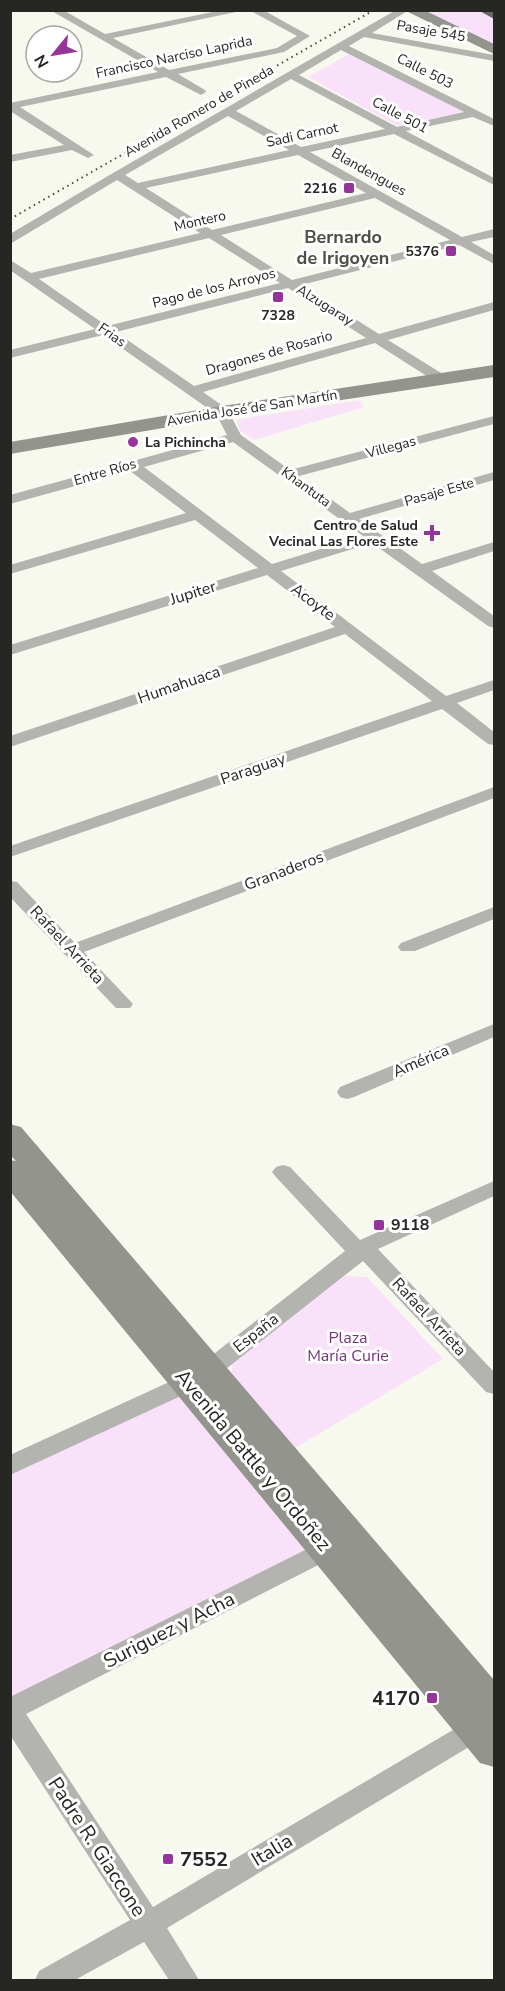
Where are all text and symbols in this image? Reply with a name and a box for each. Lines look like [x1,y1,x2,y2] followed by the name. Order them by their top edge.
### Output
[395,16,467,46] street label: Pasaje 545
[24,24,84,84] north arrow
[94,31,254,83] street label: Francisco Narciso Laprida
[393,49,457,93] street label: Calle 503
[29,50,54,72] text: N
[121,60,277,162] street label: Avenida Romero de Pineda
[369,92,431,138] street label: Calle 501
[264,118,340,152] street label: Sadi Carnot
[328,144,410,201] street label: Blandengues
[303,179,337,198] place label: 2216
[342,181,356,195] marker: 2216
[172,206,228,236] street label: Montero
[297,225,389,270] district label: Bernardo de Irigoyen
[405,242,439,261] place label: 5376
[444,244,458,258] marker: 5376
[150,263,278,313] street label: Pago de los Arroyos
[293,280,358,330] street label: Alzugaray
[271,290,285,304] marker: 7328
[261,306,295,325] place label: 7328
[94,319,130,352] street label: Frias
[203,326,335,380] street label: Dragones de Rosario
[165,385,339,431] street label: Avenida José de San Martín
[363,431,418,463] street label: Villegas
[145,433,226,452] place label: La Pichincha
[126,435,140,449] marker: La Pichincha
[72,454,139,490] street label: Entre Ríos
[277,463,335,511] street label: Khantuta
[402,473,476,511] street label: Pasaje Este
[268,516,418,551] place label: Centro de Salud Vecinal Las Flores Este
[423,524,441,542] marker: Centro de Salud Vecinal Las Flores Este
[166,576,219,611] street label: Jupiter
[286,578,340,626] street label: Acoyte
[135,661,223,709] street label: Humahuaca
[218,747,289,790] street label: Paraguay
[241,846,327,896] street label: Granaderos
[25,901,109,989] street label: Rafael Arrieta
[389,1039,453,1083] street label: América
[391,1214,429,1236] place label: 9118
[372,1218,386,1232] marker: 9118
[387,1273,471,1361] street label: Rafael Arrieta
[229,1308,283,1358] street label: España
[307,1327,389,1367] park label: Plaza María Curie
[169,1363,337,1557] street label: Avenida Battle y Ordoñez
[99,1585,239,1675] street label: Suriguez y Acha
[372,1685,420,1712] place label: 4170
[425,1691,439,1705] marker: 4170
[42,1772,152,1922] street label: Padre R. Giaccone
[246,1827,298,1873] street label: Italia
[180,1846,228,1873] place label: 7552
[161,1852,175,1866] marker: 7552

